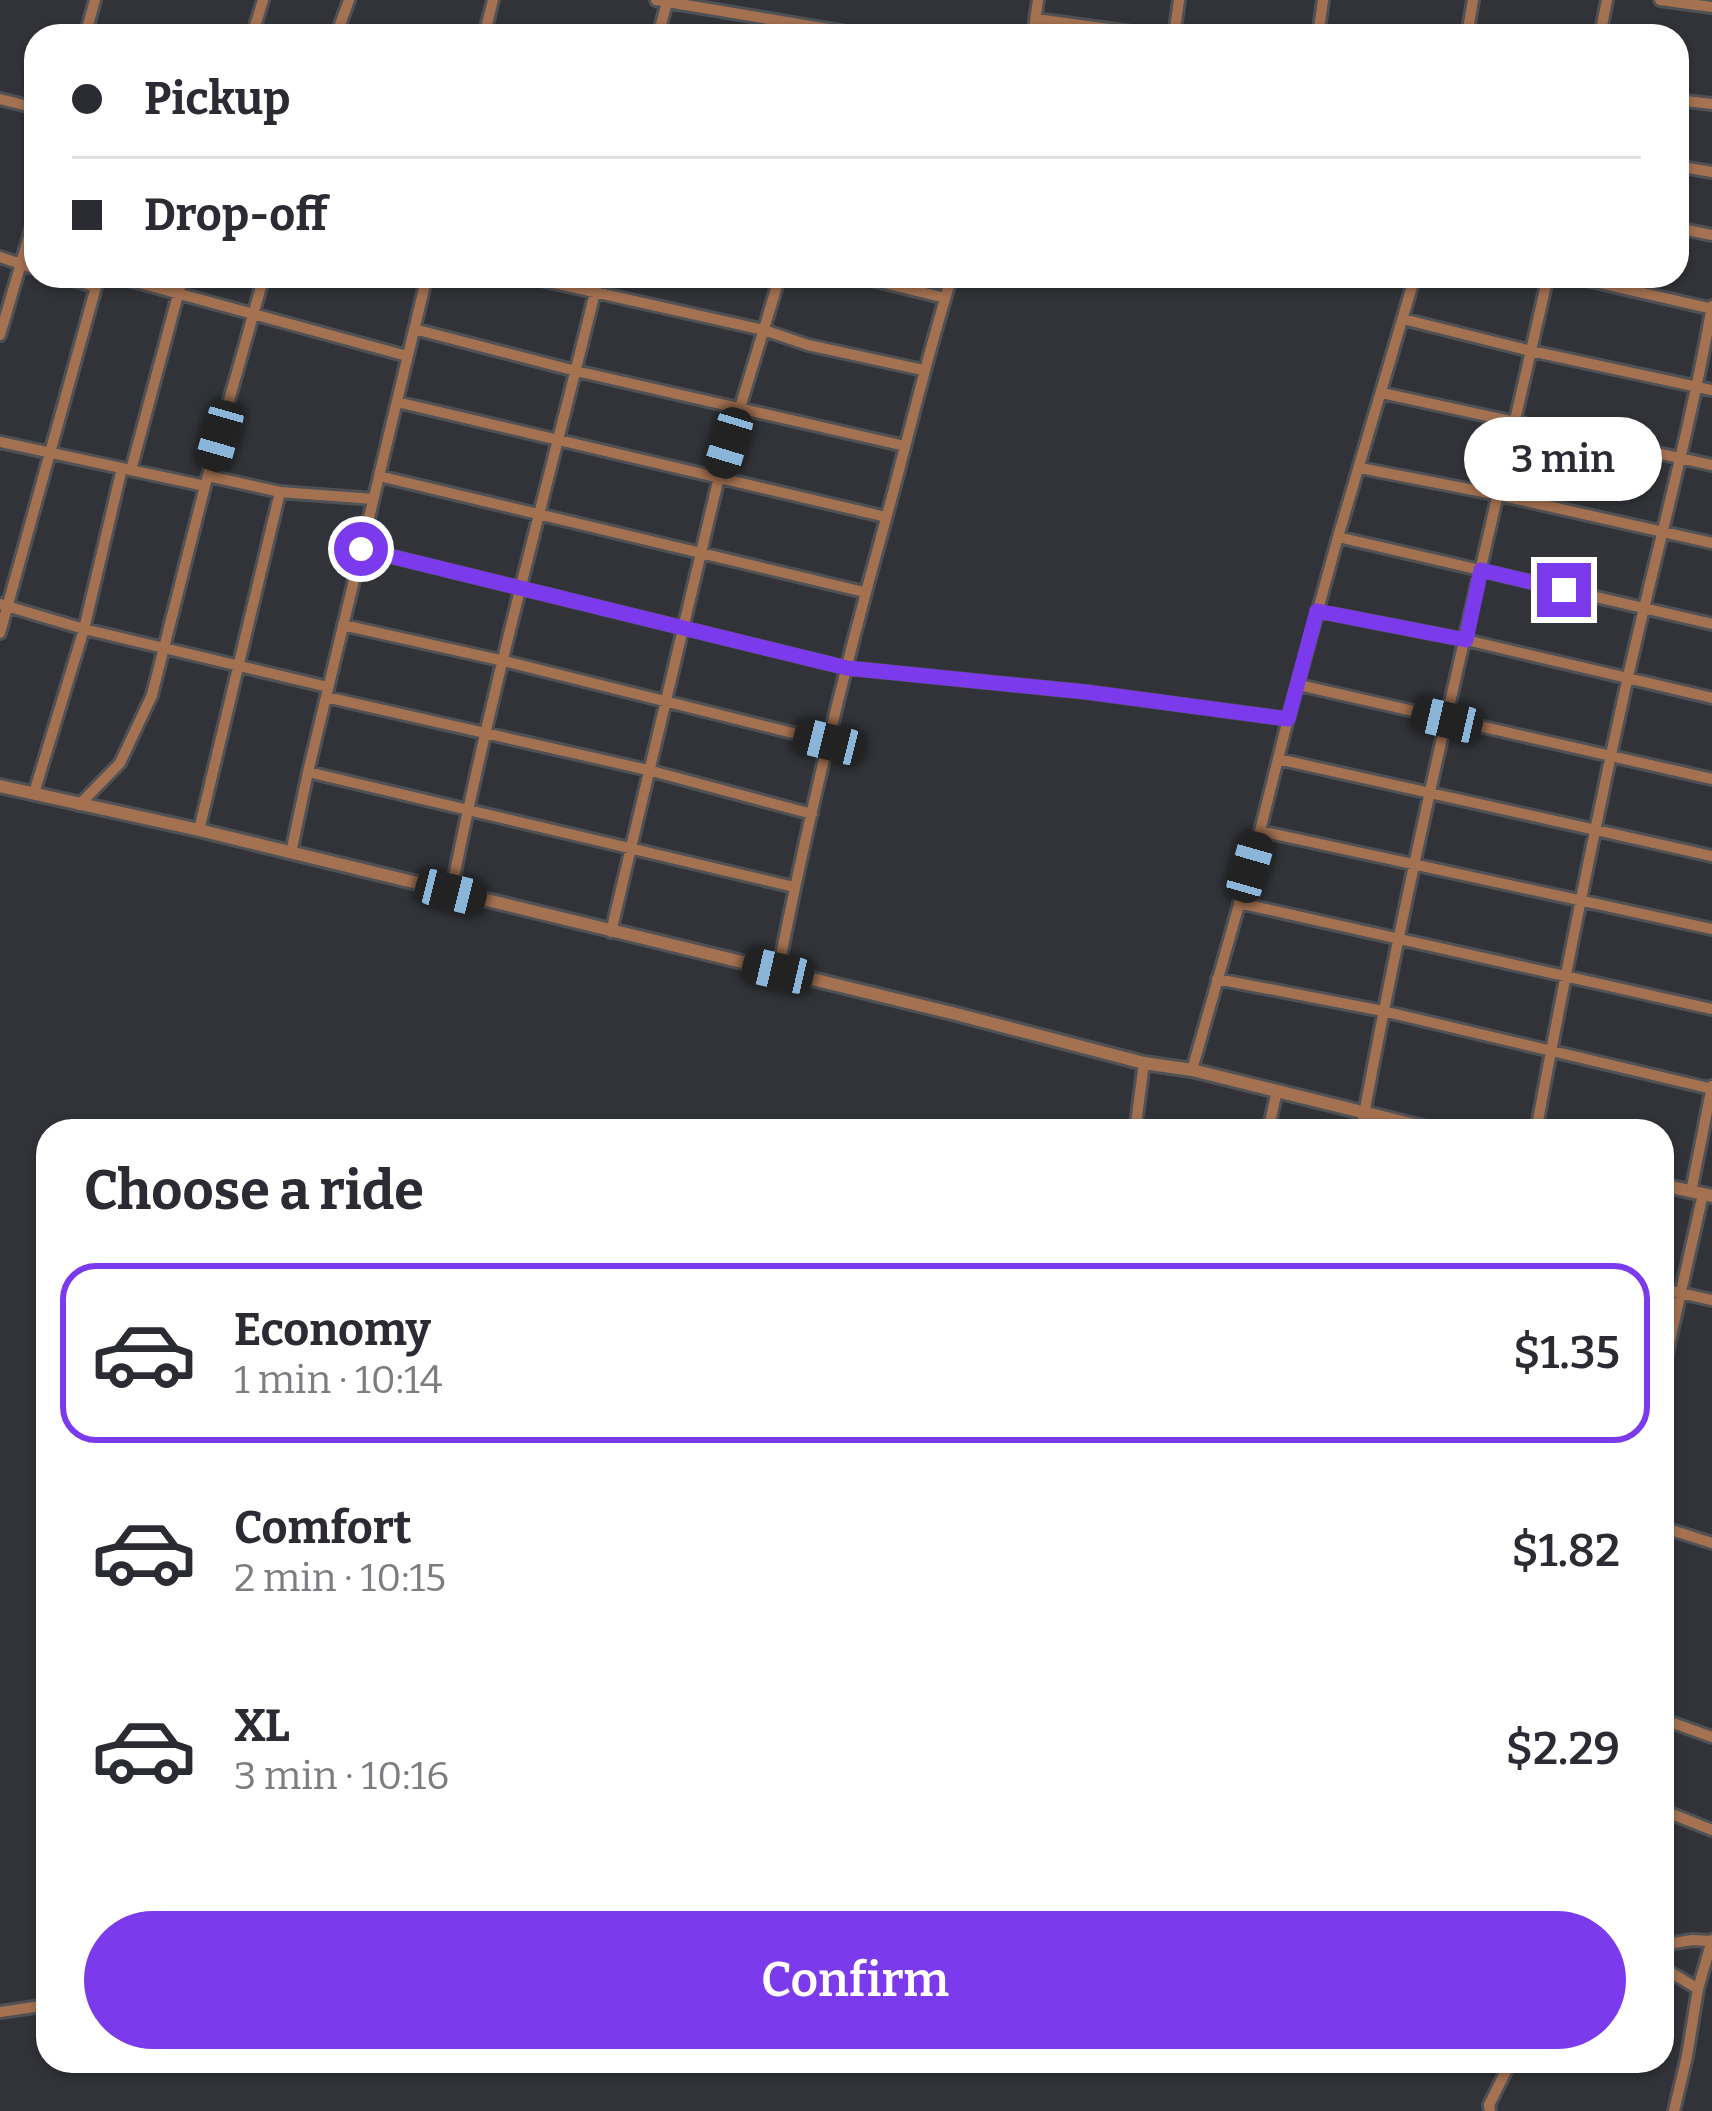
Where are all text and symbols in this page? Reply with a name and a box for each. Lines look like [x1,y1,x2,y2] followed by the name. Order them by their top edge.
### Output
[144,72,290,126] text: Pickup
[144,188,328,242] text: Drop-off
[193,396,247,476] car
[701,403,757,483] car
[1465,416,1663,500] callout: 3 min
[1511,436,1615,482] text: 3 min
[334,522,388,576] route start
[1537,563,1591,617] route end
[1408,694,1486,746] car
[790,716,868,768] car
[1223,827,1277,907] car
[412,866,490,918] car
[739,945,817,997] car
[84,1159,424,1223] text: Choose a ride
[90,1299,198,1407] icon: car
[234,1303,431,1357] text: Economy
[1513,1326,1620,1380] text: $1.35
[234,1357,443,1403] text: 1 min · 10:14
[90,1497,198,1605] icon: car
[234,1501,412,1555] text: Comfort
[1511,1524,1620,1578] text: $1.82
[234,1555,446,1601] text: 2 min · 10:15
[90,1695,198,1803] icon: car
[234,1699,290,1753] text: XL
[1505,1722,1620,1776] text: $2.29
[234,1753,449,1799] text: 3 min · 10:16
[84,1911,1626,2049] button: Confirm

